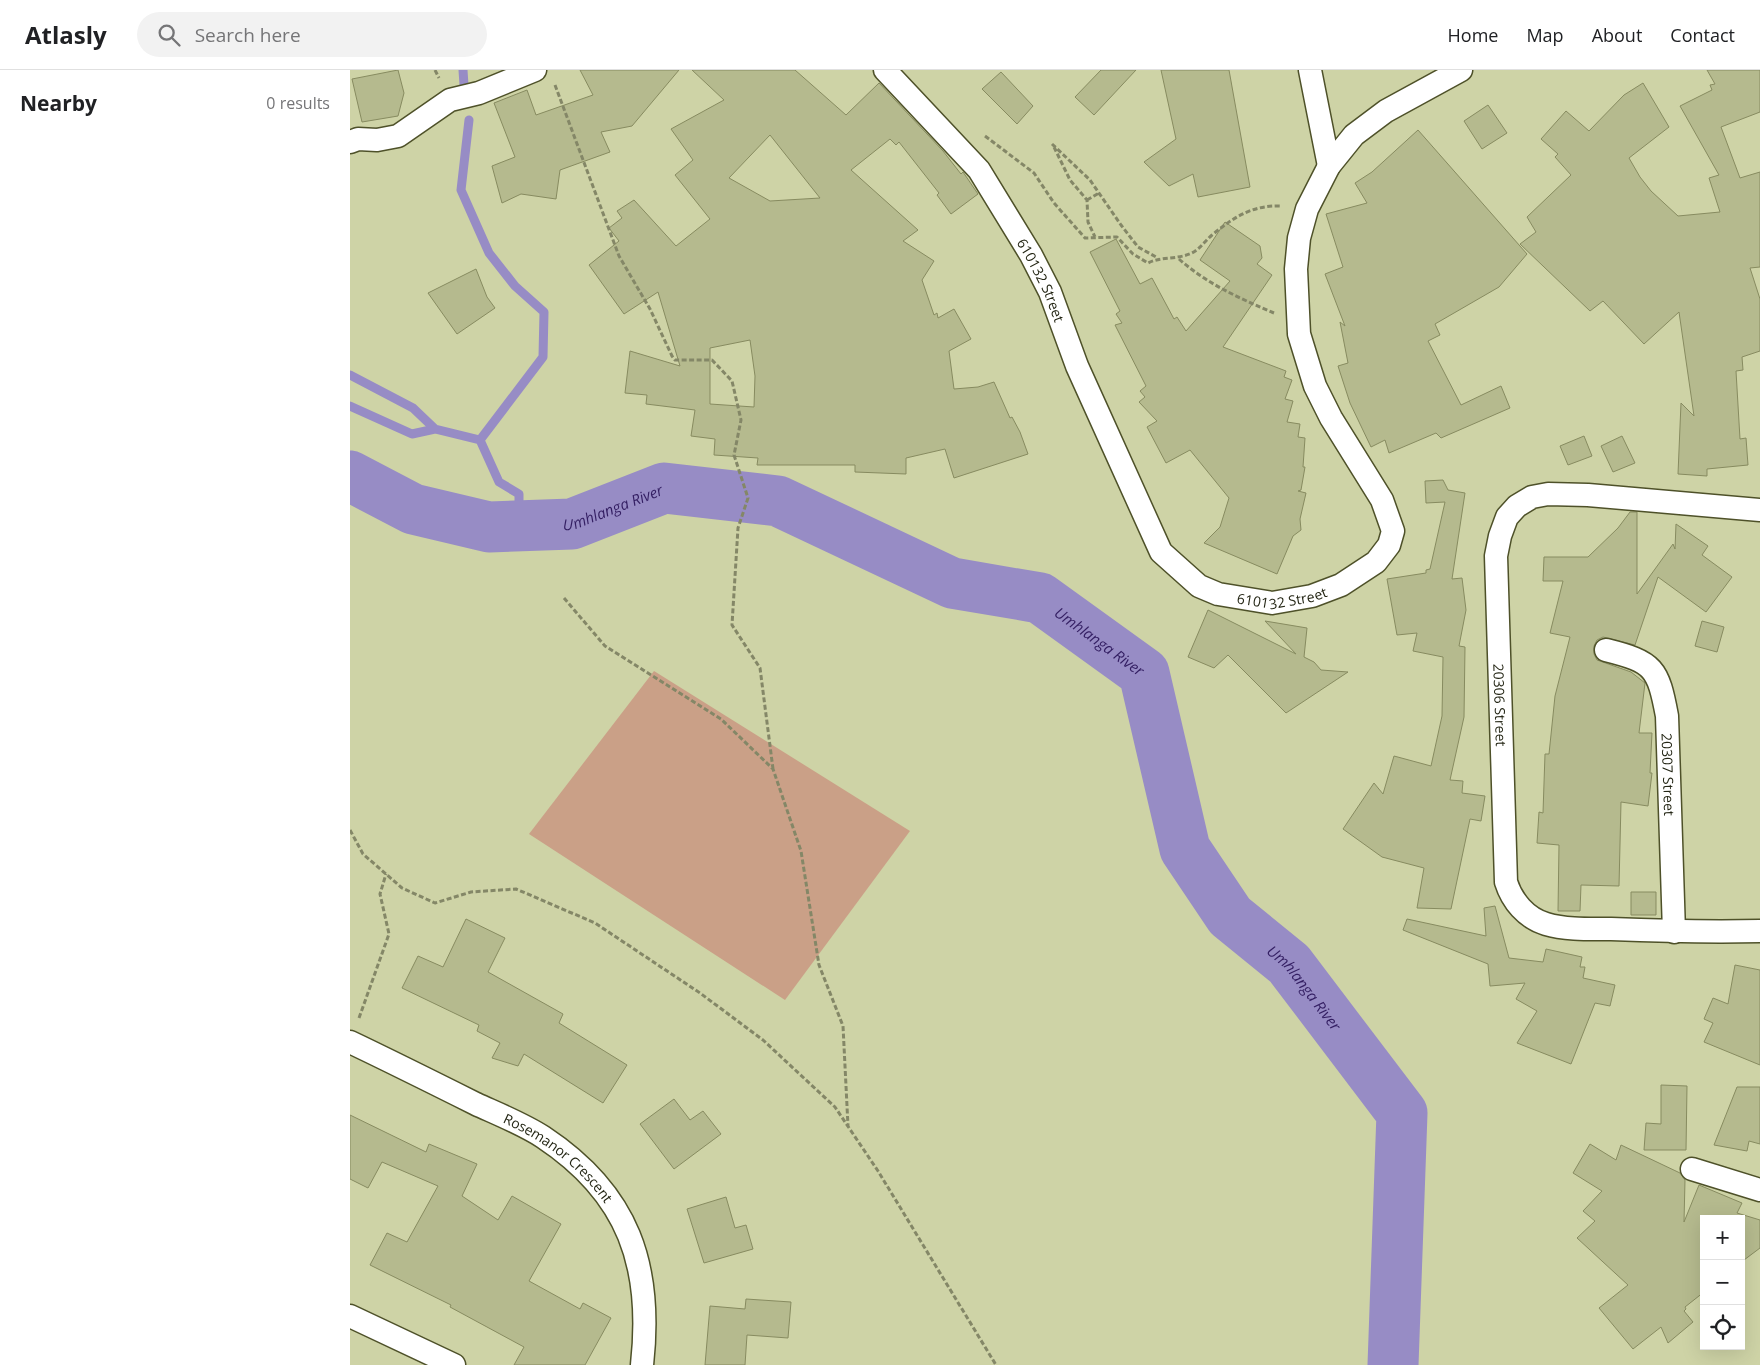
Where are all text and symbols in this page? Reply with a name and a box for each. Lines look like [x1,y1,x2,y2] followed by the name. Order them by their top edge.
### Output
[137,12,487,57] search box
[25,18,107,51] text: Atlasly
[155,21,183,49] icon: search
[195,22,301,48] text: Search here
[1448,23,1498,47] text: Home
[1526,23,1564,47] text: Map
[1592,23,1642,47] text: About
[1670,23,1735,47] text: Contact
[20,89,97,117] text: Nearby
[266,92,330,114] text: 0 results
[1013,234,1070,324] street label: 610132 Street
[562,479,667,534] water label: Umhlanga River
[1236,582,1330,613] street label: 610132 Street
[1051,602,1149,681] water label: Umhlanga River
[1490,663,1511,747] street label: 20306 Street
[1658,733,1680,816] street label: 20307 Street
[1263,940,1346,1035] water label: Umhlanga River
[501,1108,618,1206] street label: Rosemanor Crescent
[1700,1215,1745,1350] map controls
[1700,1215,1745,1260] button: +
[1700,1260,1745,1305] button: −
[1700,1305,1745,1350] button: locate

